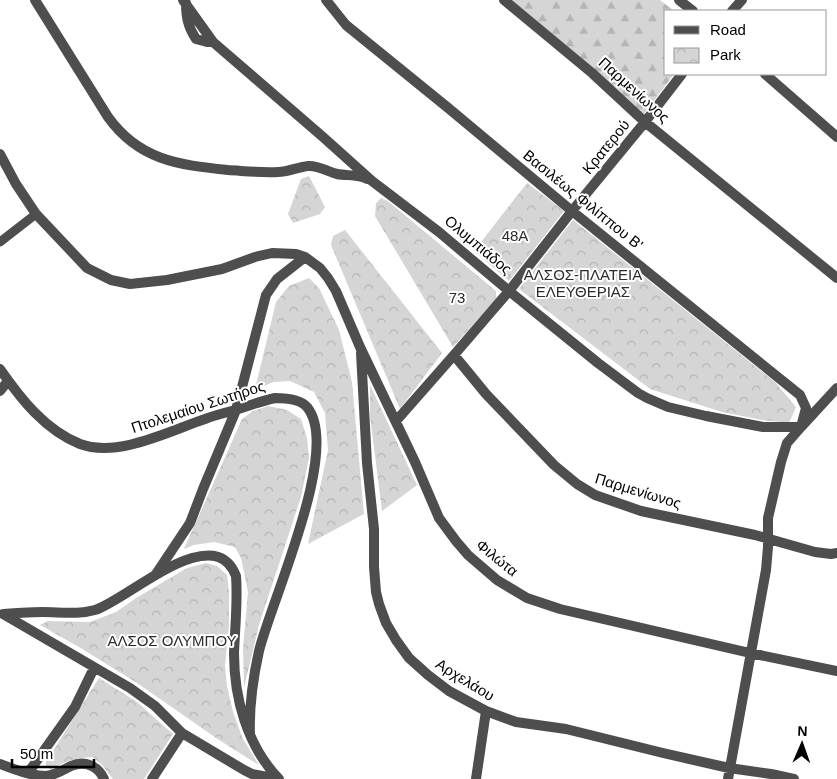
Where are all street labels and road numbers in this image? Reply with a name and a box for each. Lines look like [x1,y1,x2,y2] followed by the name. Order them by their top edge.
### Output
[596,54,673,126] street label: Παρμενίωνος
[579,116,633,177] street label: Κρατερού
[520,146,647,253] street label: Βασιλέως Φιλίππου Β'
[441,212,515,277] street label: Ολυμπιάδος
[129,377,267,436] street label: Πτολεμαίου Σωτήρος
[593,469,683,512] street label: Παρμενίωνος
[473,536,522,580] street label: Φιλώτα
[433,655,498,704] street label: Αρχελάου

